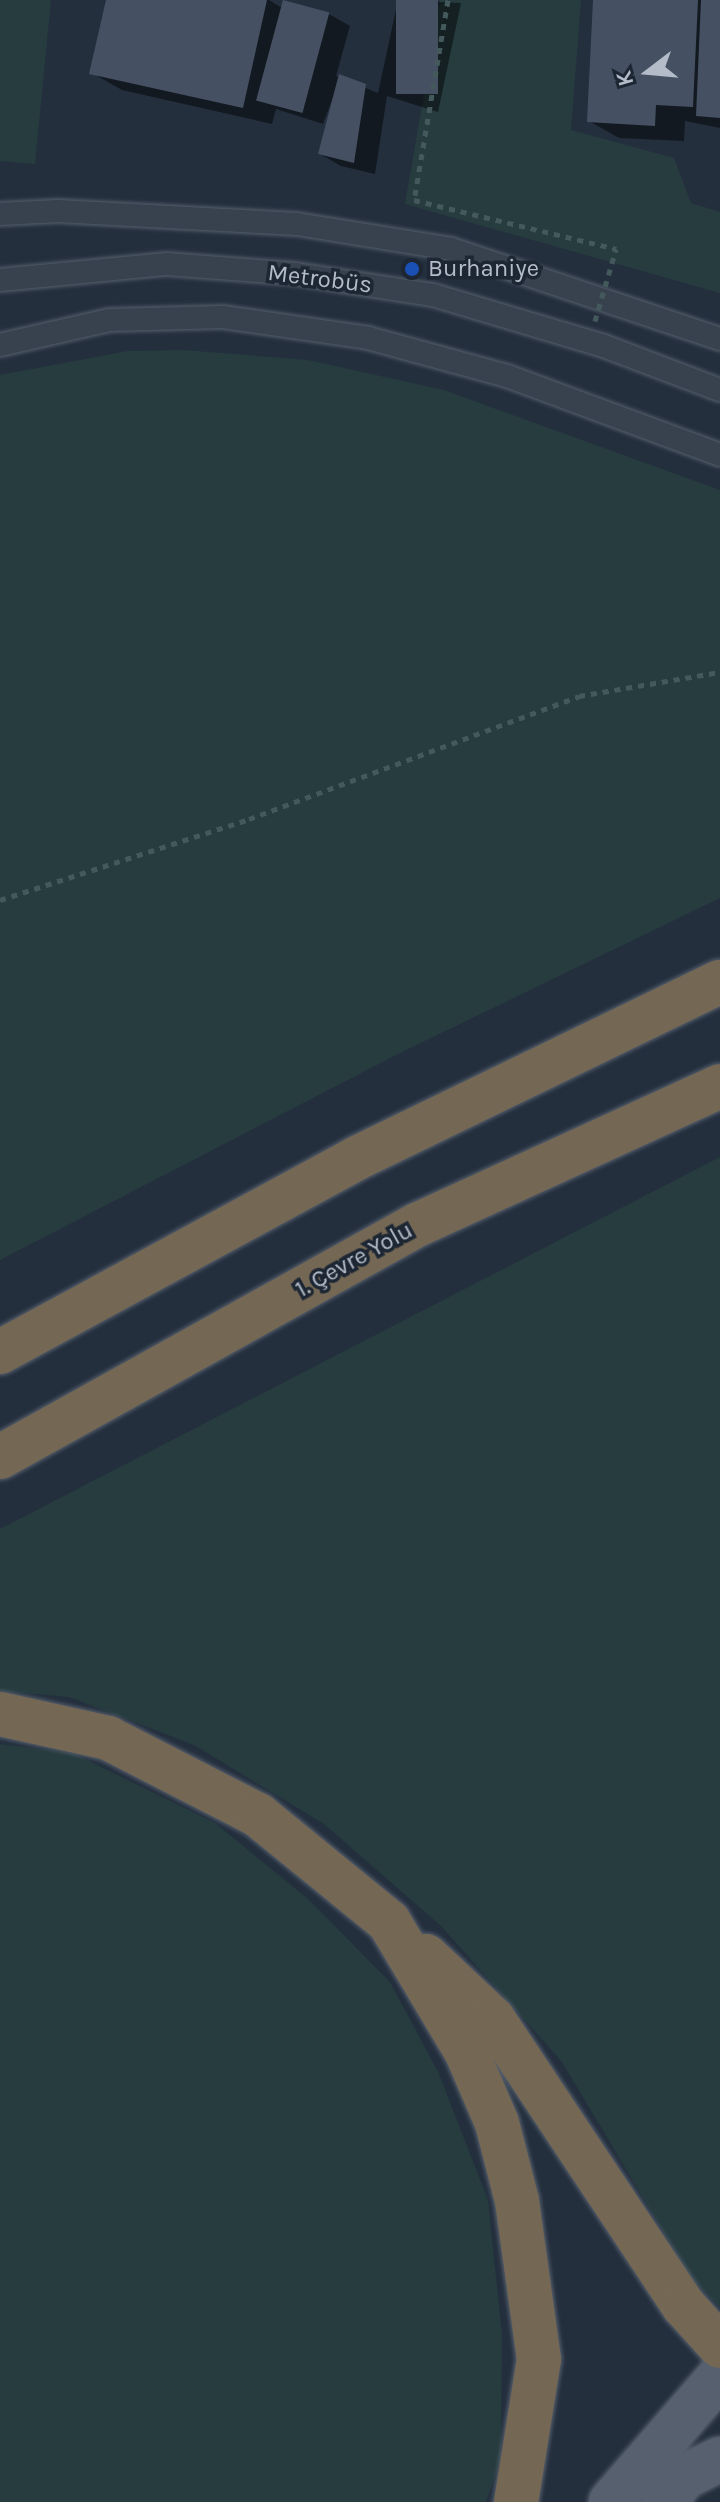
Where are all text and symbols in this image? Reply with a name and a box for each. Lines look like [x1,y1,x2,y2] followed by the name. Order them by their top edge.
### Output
[608,32,688,112] north arrow
[610,68,639,89] text: K
[428,255,539,283] place label: Burhaniye
[266,258,374,300] street label: Metrobüs
[403,260,421,278] marker: Burhaniye
[290,1216,418,1304] street label: 1. Çevre Yolu

